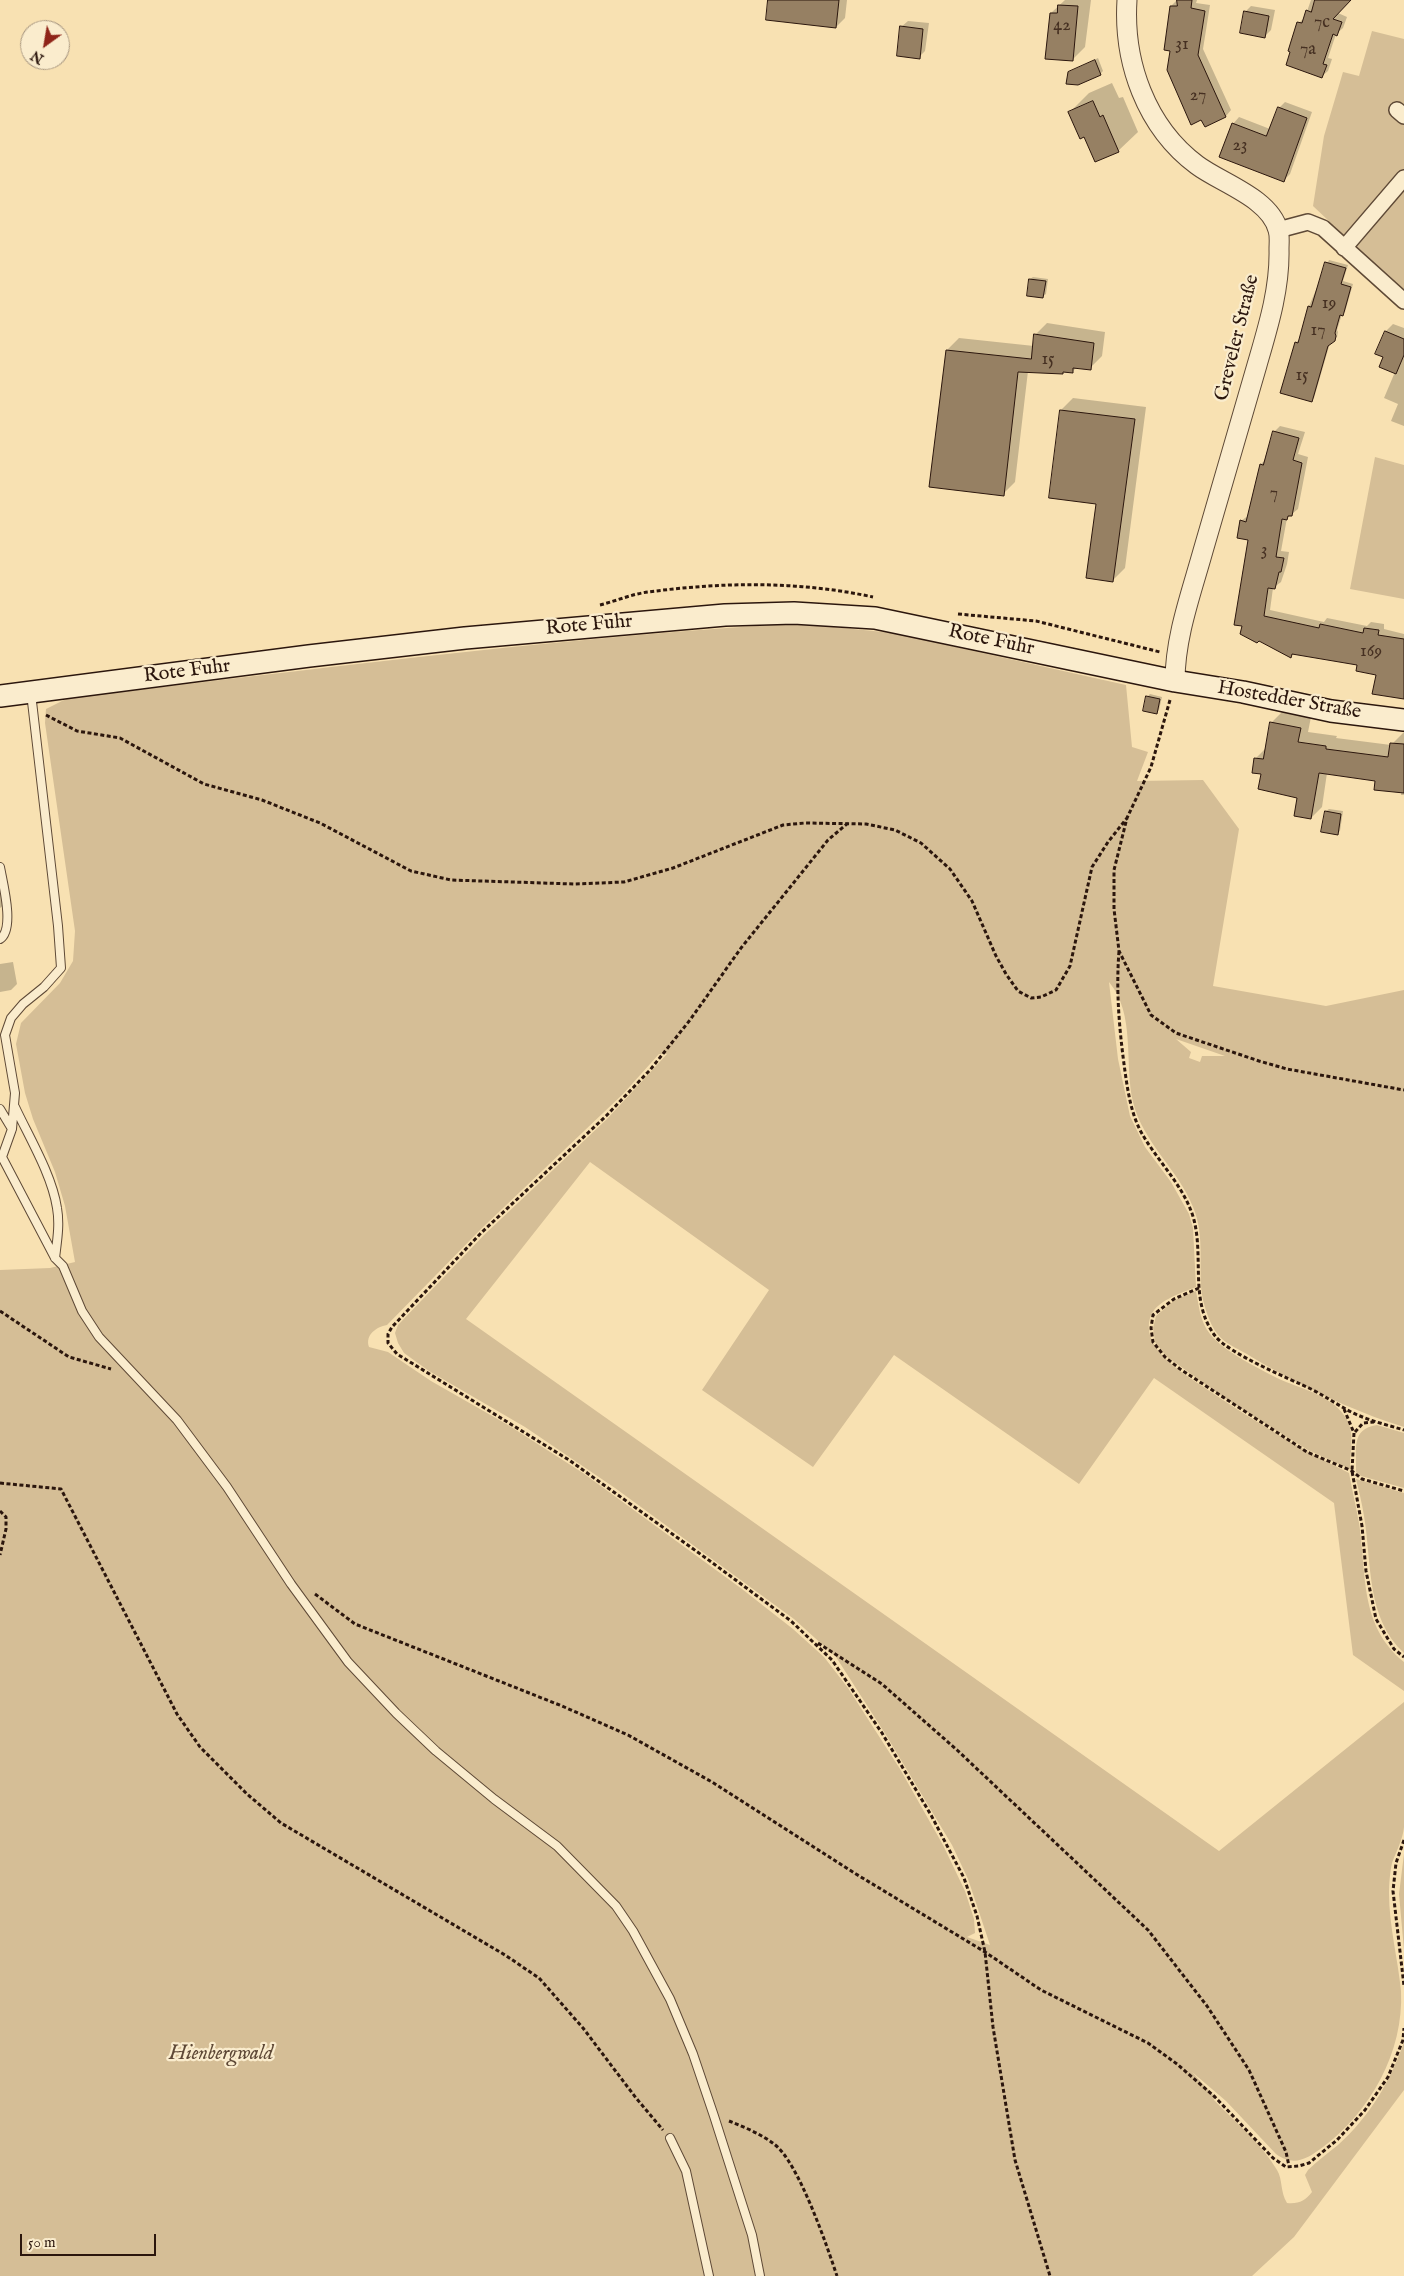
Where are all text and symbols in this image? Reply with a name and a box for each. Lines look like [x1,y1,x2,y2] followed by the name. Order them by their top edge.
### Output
[1314,12,1330,34] house number: 7c
[1053,15,1071,37] house number: 42
[20,20,70,70] north arrow
[1175,34,1189,56] house number: 31
[1300,39,1316,61] house number: 7a
[28,46,47,68] text: N
[1190,85,1206,107] house number: 27
[1232,135,1248,157] house number: 23
[1211,272,1265,404] street label: Greveler Straße
[1322,293,1336,315] house number: 19
[1310,320,1326,342] house number: 17
[1041,349,1055,371] house number: 15
[1295,365,1309,387] house number: 15
[1270,483,1278,505] house number: 7
[1261,540,1267,562] house number: 3
[544,610,634,642] street label: Rote Fuhr
[946,620,1036,662] street label: Rote Fuhr
[1360,641,1382,663] house number: 169
[142,655,232,689] street label: Rote Fuhr
[1215,677,1363,725] street label: Hostedder Straße
[169,2043,273,2067] park label: Hienbergwald
[22,2224,159,2256] scale bar
[28,2233,56,2252] text: 50 m

